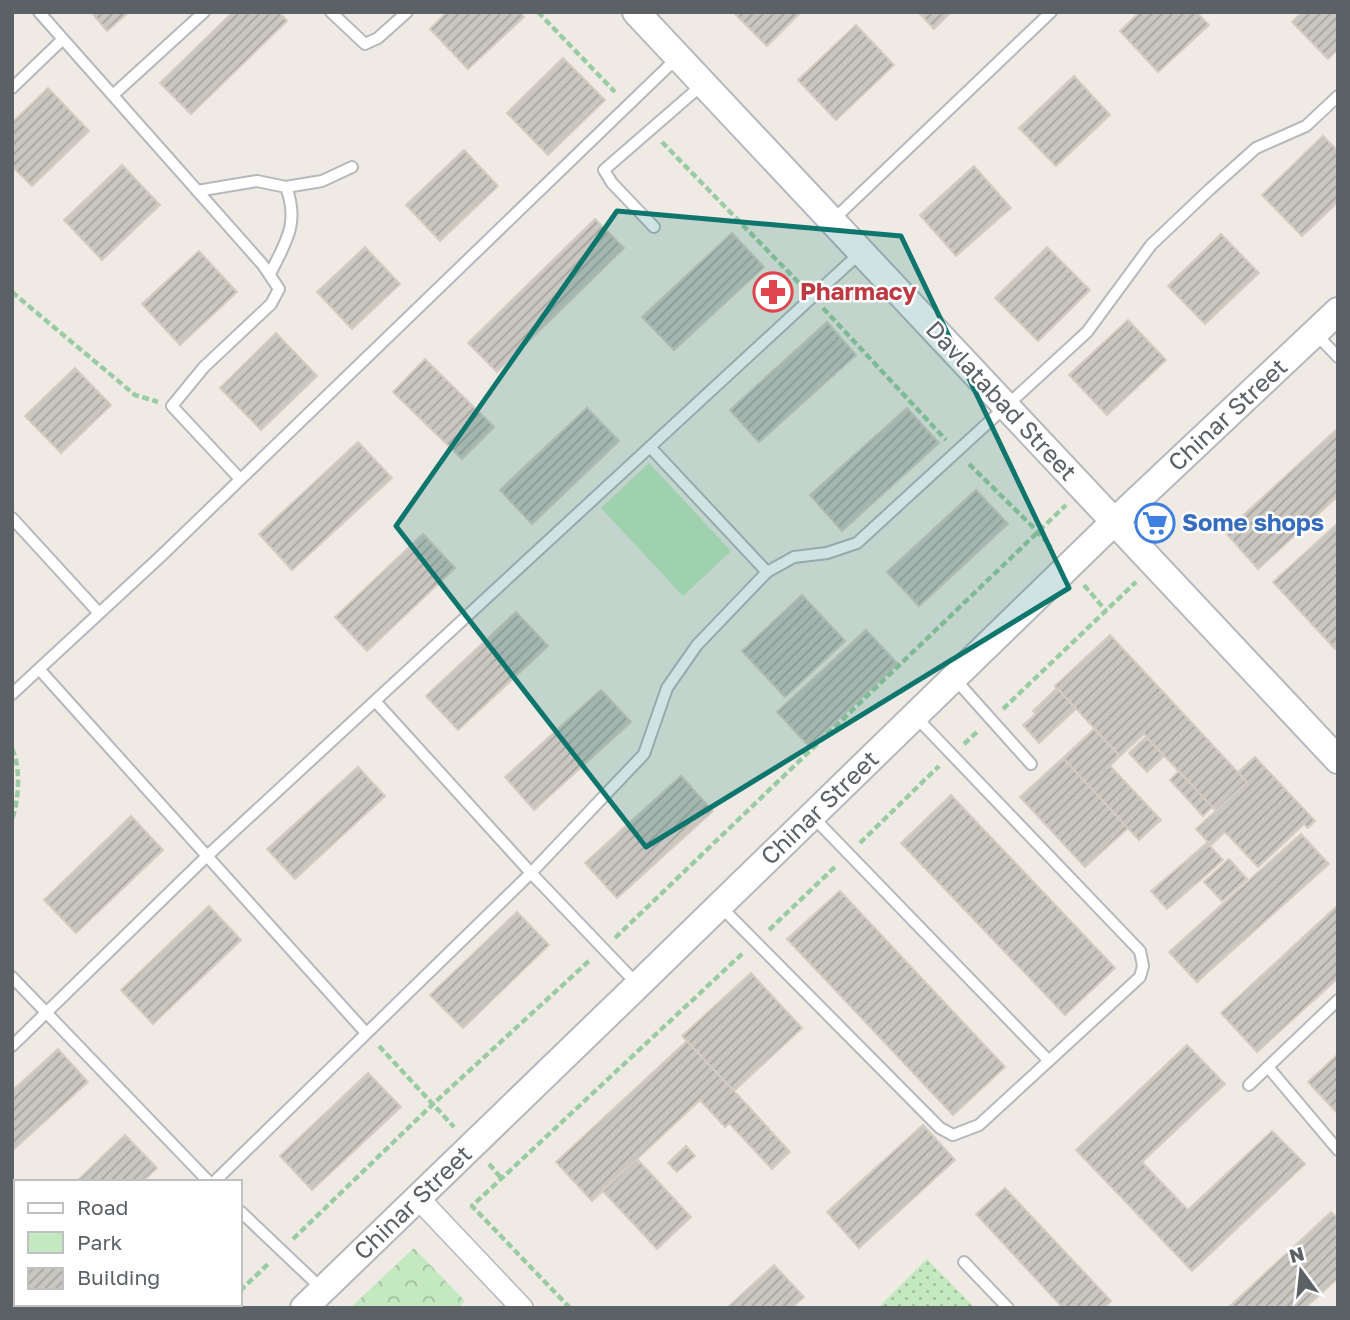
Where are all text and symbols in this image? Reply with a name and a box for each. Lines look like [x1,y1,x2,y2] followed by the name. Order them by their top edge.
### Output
[752,271,794,313] pharmacy icon: Pharmacy
[800,276,917,305] place label: Pharmacy
[921,314,1083,486] street label: Davlatabad Street
[1161,351,1293,476] street label: Chinar Street
[1134,502,1176,544] supermarket icon: Some shops
[1182,507,1324,536] place label: Some shops
[754,744,884,870] street label: Chinar Street
[347,1139,477,1265] street label: Chinar Street
[14,1180,242,1306] legend
[77,1194,128,1220] text: Road
[77,1229,123,1255] text: Park
[1266,1236,1336,1306] north arrow
[1287,1241,1306,1267] text: N
[77,1264,160,1290] text: Building

